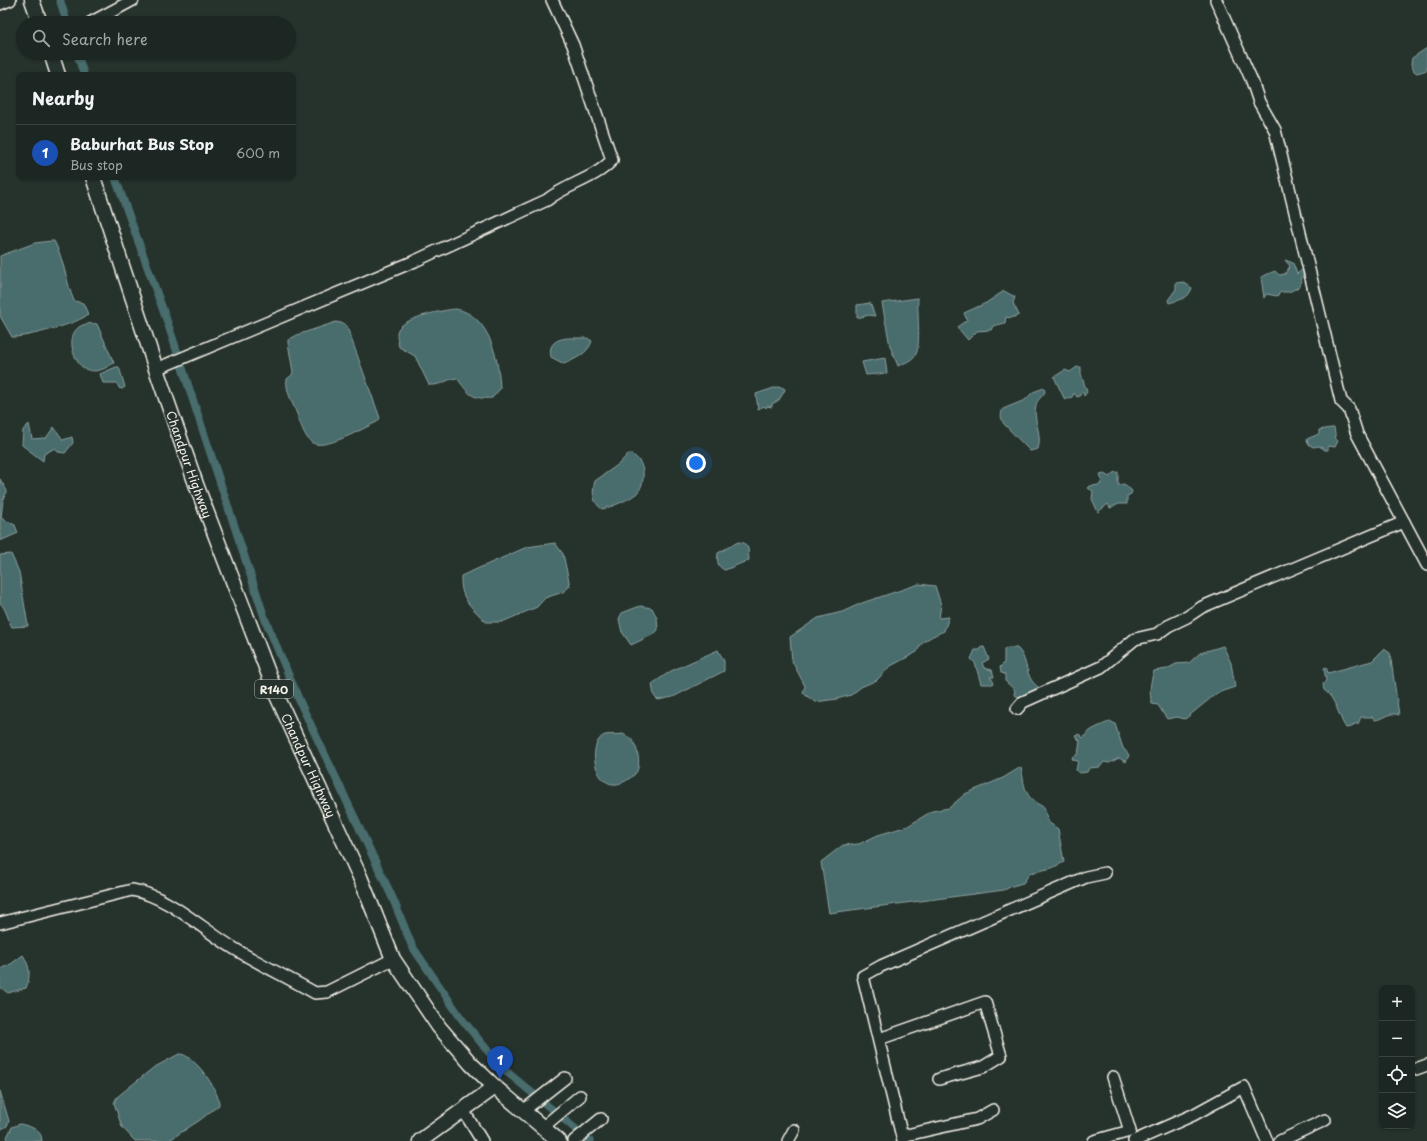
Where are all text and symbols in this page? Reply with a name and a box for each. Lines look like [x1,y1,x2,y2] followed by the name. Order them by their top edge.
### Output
[16,16,296,60] search box
[30,27,52,49] icon: search
[62,27,148,50] text: Search here
[32,85,94,111] text: Nearby
[70,132,214,155] text: Baburhat Bus Stop
[42,143,48,162] text: 1
[236,143,280,162] text: 600 m
[70,155,123,174] text: Bus stop
[162,408,217,520] street label: Chandpur Highway
[686,453,706,473] your location
[255,680,293,698] road number: R140
[277,710,340,820] street label: Chandpur Highway
[1379,985,1415,1129] map controls
[1379,985,1415,1021] button: +
[1379,1021,1415,1057] button: −
[487,1046,513,1079] pin: 1
[1379,1057,1415,1093] button: locate
[1379,1093,1415,1129] button: layers

